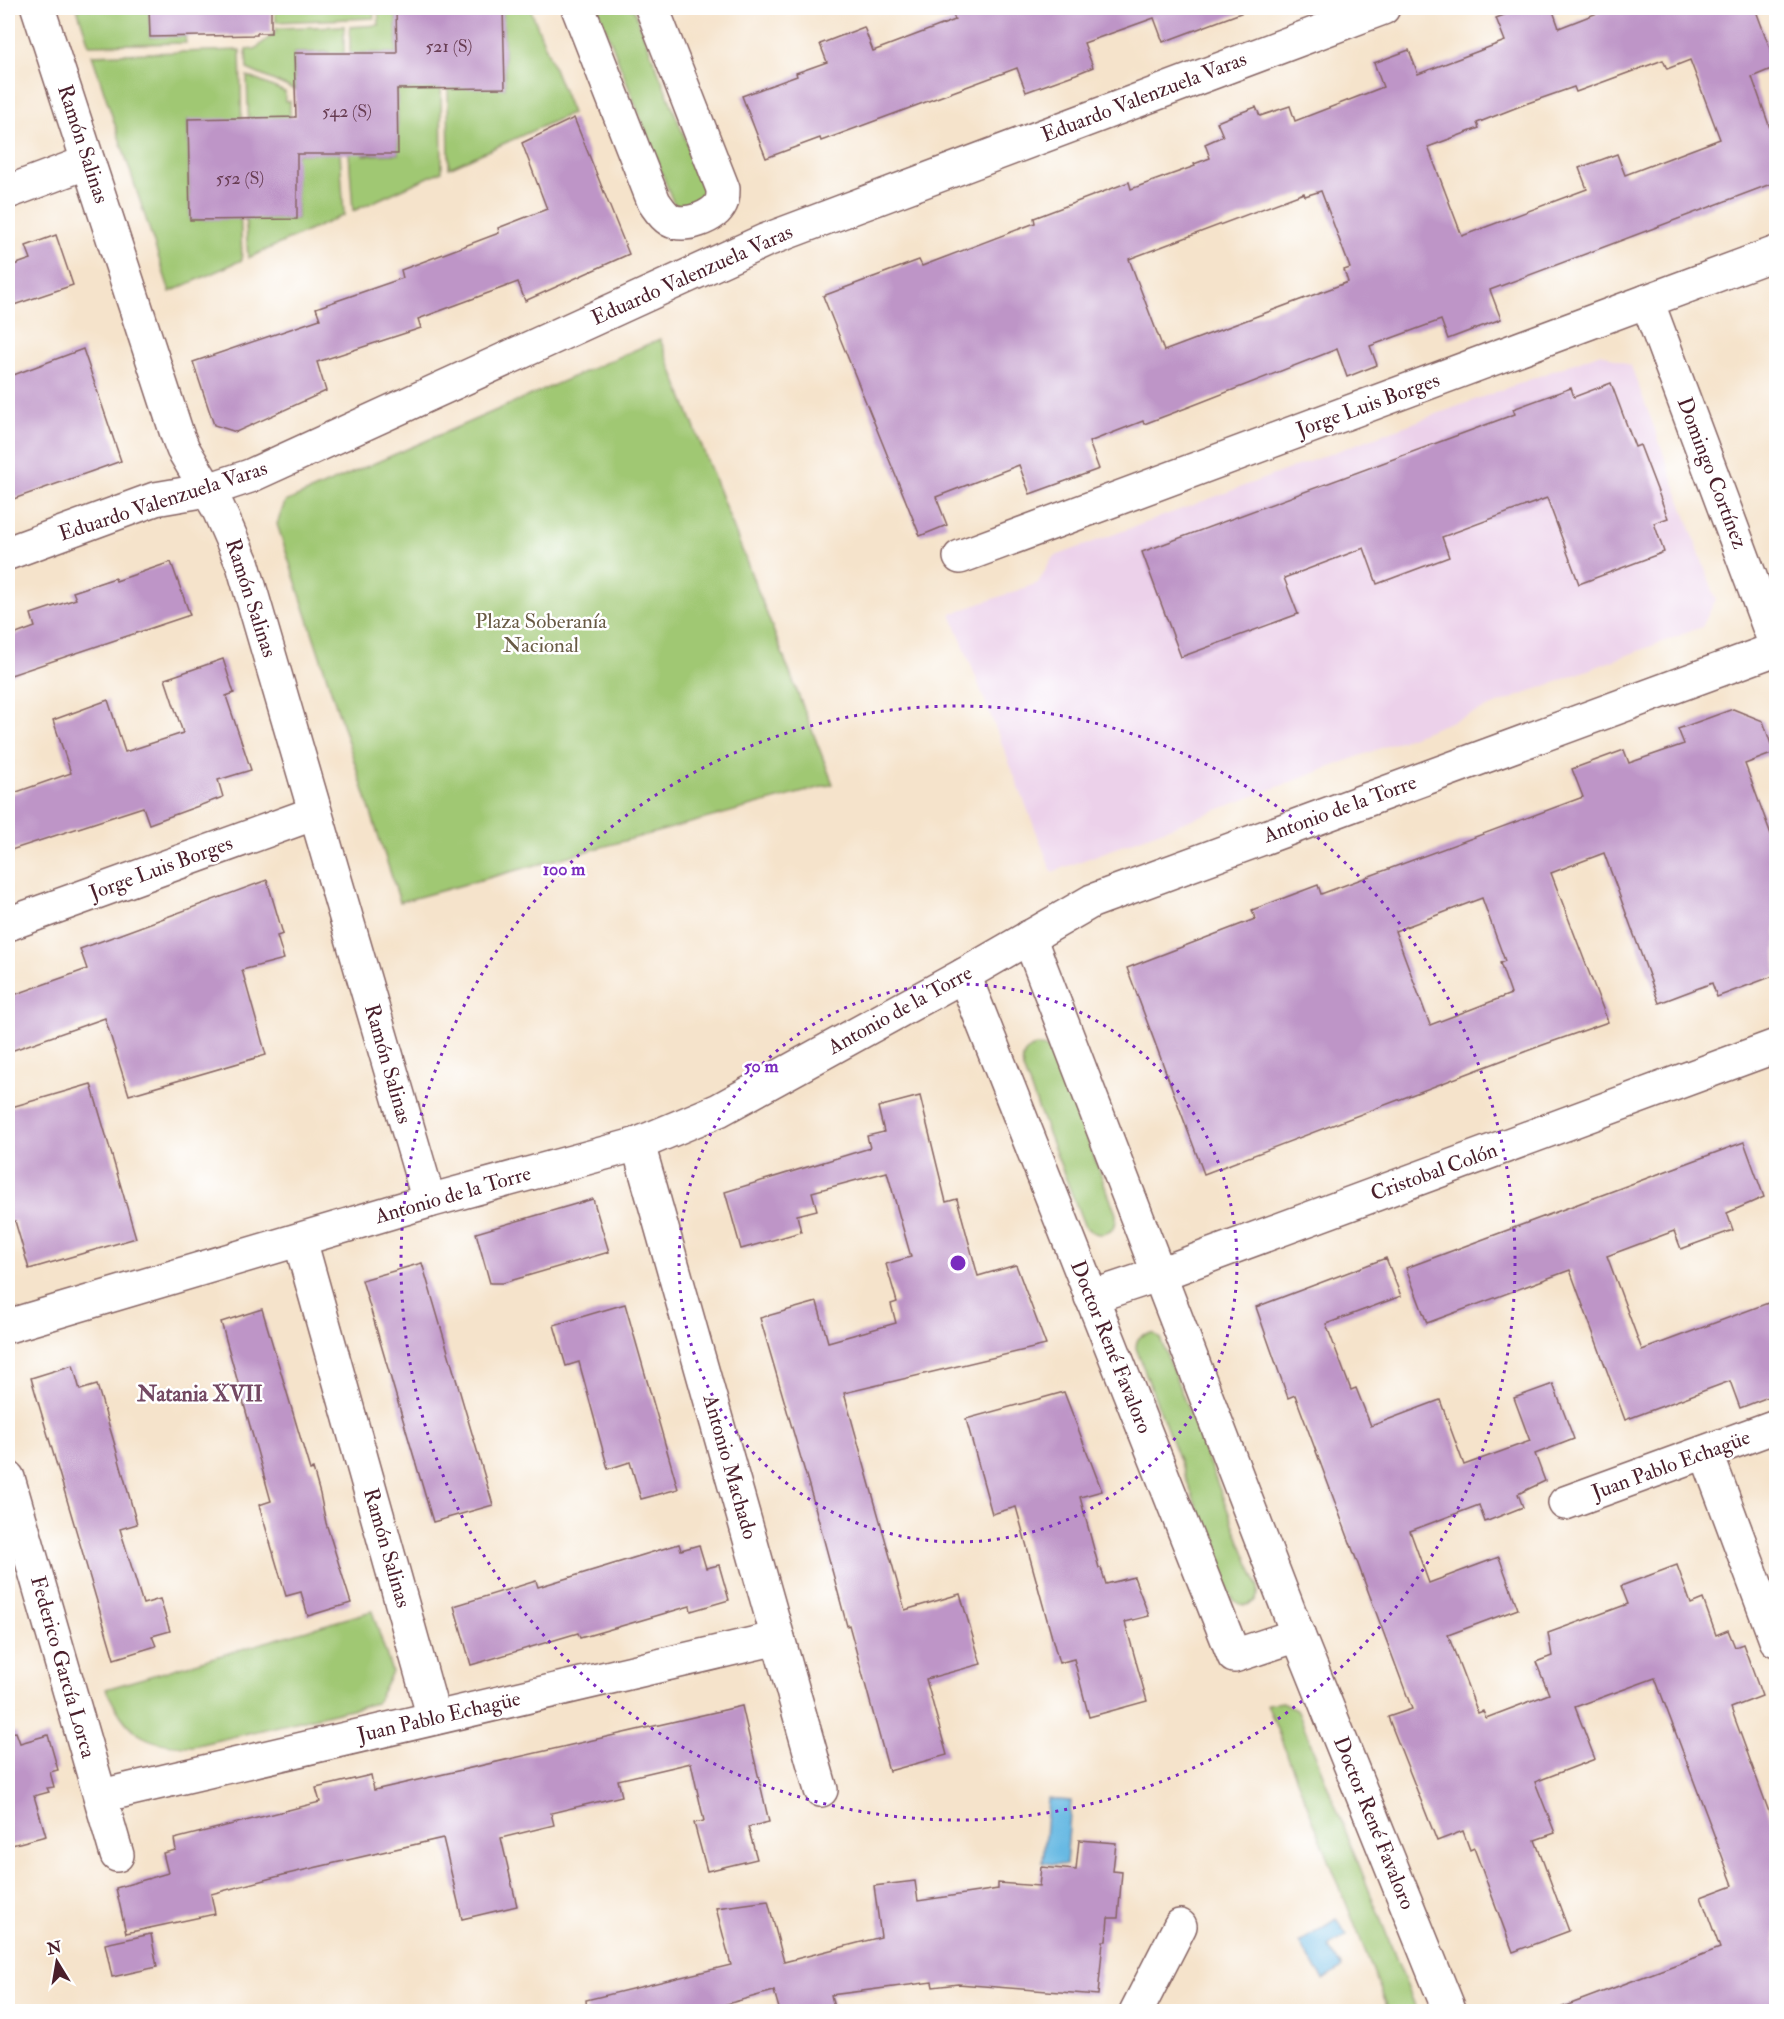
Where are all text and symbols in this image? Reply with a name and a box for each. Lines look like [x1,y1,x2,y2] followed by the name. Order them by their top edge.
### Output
[426,35,473,58] house number: 521 (S)
[1038,45,1250,149] street label: Eduardo Valenzuela Varas
[51,81,115,207] street label: Ramón Salinas
[322,100,372,123] house number: 542 (S)
[216,167,264,190] house number: 552 (S)
[587,218,797,332] street label: Eduardo Valenzuela Varas
[1292,367,1443,444] street label: Jorge Luis Borges
[1671,393,1753,553] street label: Domingo Cortínez
[55,455,271,547] street label: Eduardo Valenzuela Varas
[219,535,283,661] street label: Ramón Salinas
[475,608,607,659] park label: Plaza Soberanía Nacional
[1259,769,1420,850] street label: Antonio de la Torre
[85,830,236,907] street label: Jorge Luis Borges
[543,858,586,881] text: 100 m
[822,959,977,1061] street label: Antonio de la Torre
[358,1001,418,1127] street label: Ramón Salinas
[744,1055,779,1078] text: 50 m
[1367,1137,1501,1207] street label: Cristobal Colón
[371,1160,534,1230] street label: Antonio de la Torre
[948,1253,968,1273] centre of rings
[1064,1257,1158,1437] street label: Doctor René Favaloro
[136,1380,263,1408] district label: Natania XVII
[696,1391,764,1542] street label: Antonio Machado
[1587,1424,1754,1507] street label: Juan Pablo Echagüe
[357,1485,417,1611] street label: Ramón Salinas
[24,1573,102,1762] street label: Federico García Lorca
[354,1685,523,1749] street label: Juan Pablo Echagüe
[1327,1733,1421,1913] street label: Doctor René Favaloro
[27,1932,87,1992] north arrow
[44,1937,64,1960] text: N

